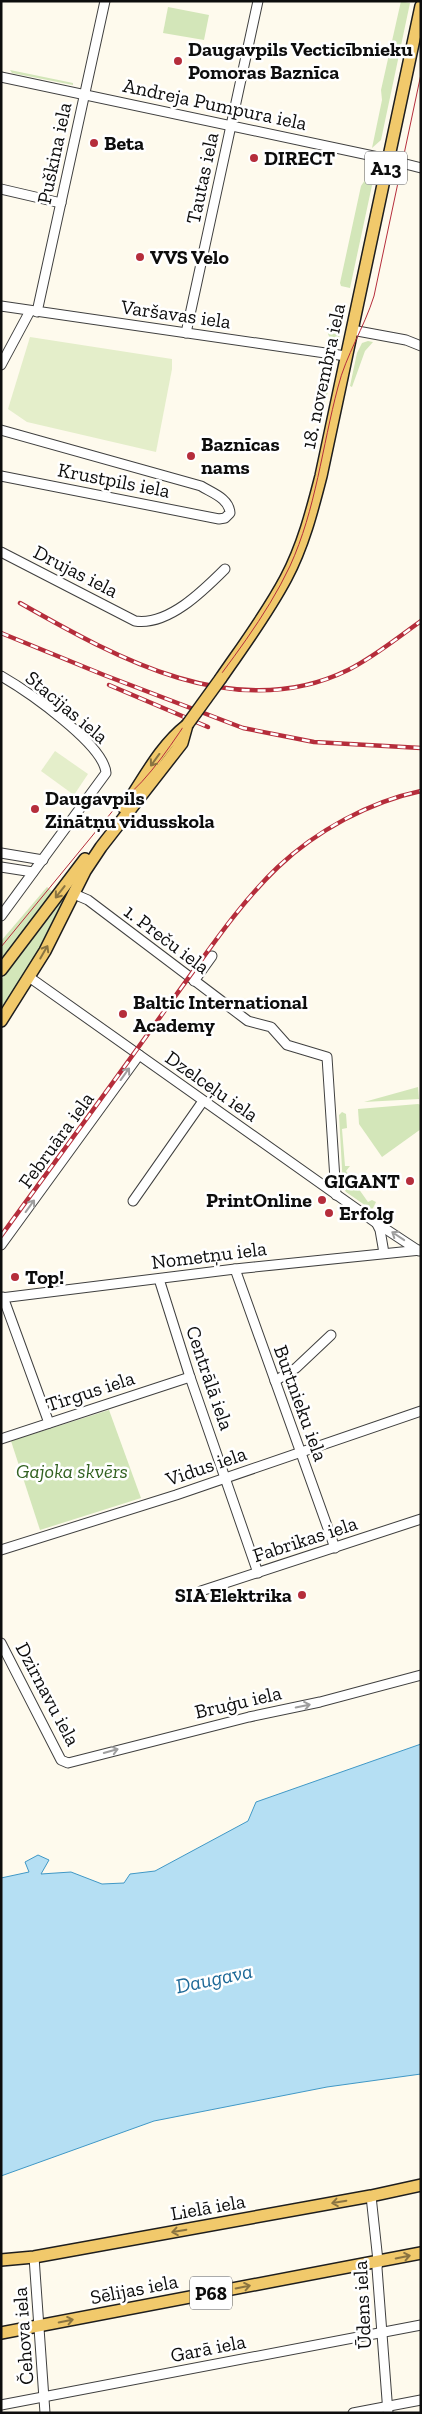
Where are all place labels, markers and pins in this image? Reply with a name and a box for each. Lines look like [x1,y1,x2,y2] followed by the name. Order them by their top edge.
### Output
[188,37,413,84] place label: Daugavpils Vecticībnieku Pomoras Baznīca
[172,55,184,67] marker: Daugavpils Vecticībnieku Pomoras Baznīca
[104,131,144,155] place label: Beta
[88,137,100,149] marker: Beta
[264,146,335,170] place label: DIRECT
[248,152,260,164] marker: DIRECT
[150,245,230,269] place label: VVS Velo
[134,251,146,263] marker: VVS Velo
[201,432,280,479] place label: Baznīcas nams
[185,450,197,462] marker: Baznīcas nams
[45,786,215,833] place label: Daugavpils Zinātņu vidusskola
[29,803,41,815] marker: Daugavpils Zinātņu vidusskola
[133,990,308,1037] place label: Baltic International Academy
[117,1008,129,1020] marker: Baltic International Academy
[324,1169,400,1193] place label: GIGANT
[404,1175,416,1187] marker: GIGANT
[206,1188,312,1212] place label: PrintOnline
[316,1194,328,1206] marker: PrintOnline
[339,1201,395,1225] place label: Erfolg
[323,1207,335,1219] marker: Erfolg
[25,1265,64,1289] place label: Top!
[9,1271,21,1283] marker: Top!
[175,1583,292,1607] place label: SIA Elektrika
[296,1589,308,1601] marker: SIA Elektrika

